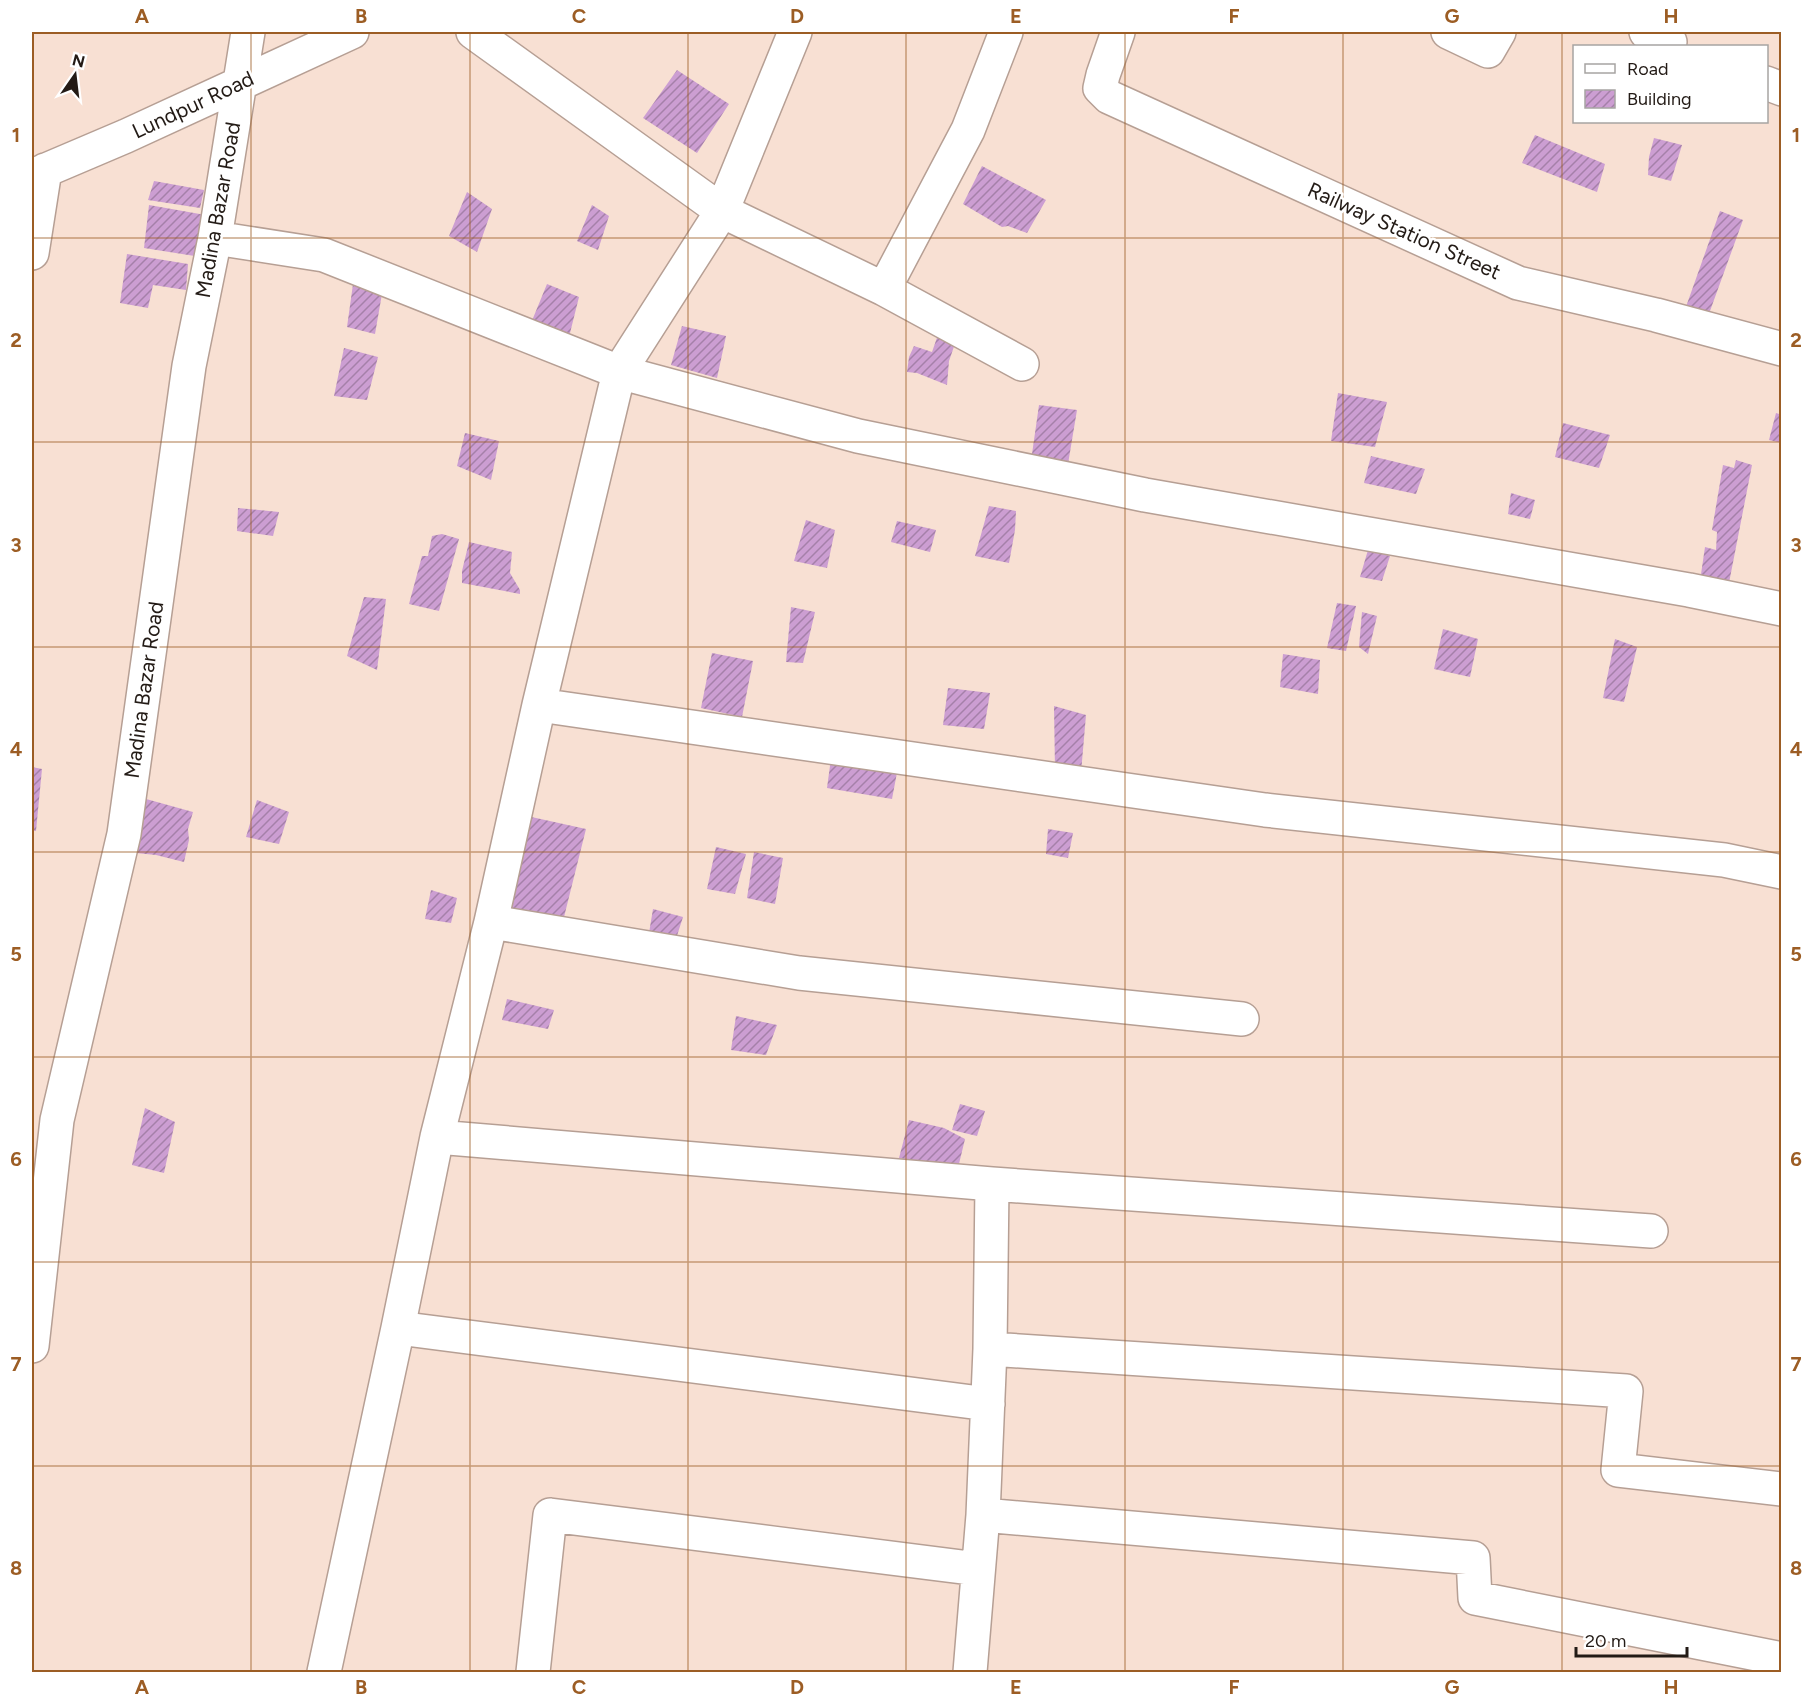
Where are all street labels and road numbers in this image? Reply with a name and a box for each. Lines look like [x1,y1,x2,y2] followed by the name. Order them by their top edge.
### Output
[128,65,258,144] street label: Lundpur Road
[190,120,245,300] street label: Madina Bazar Road
[1304,177,1505,284] street label: Railway Station Street
[119,600,168,780] street label: Madina Bazar Road

